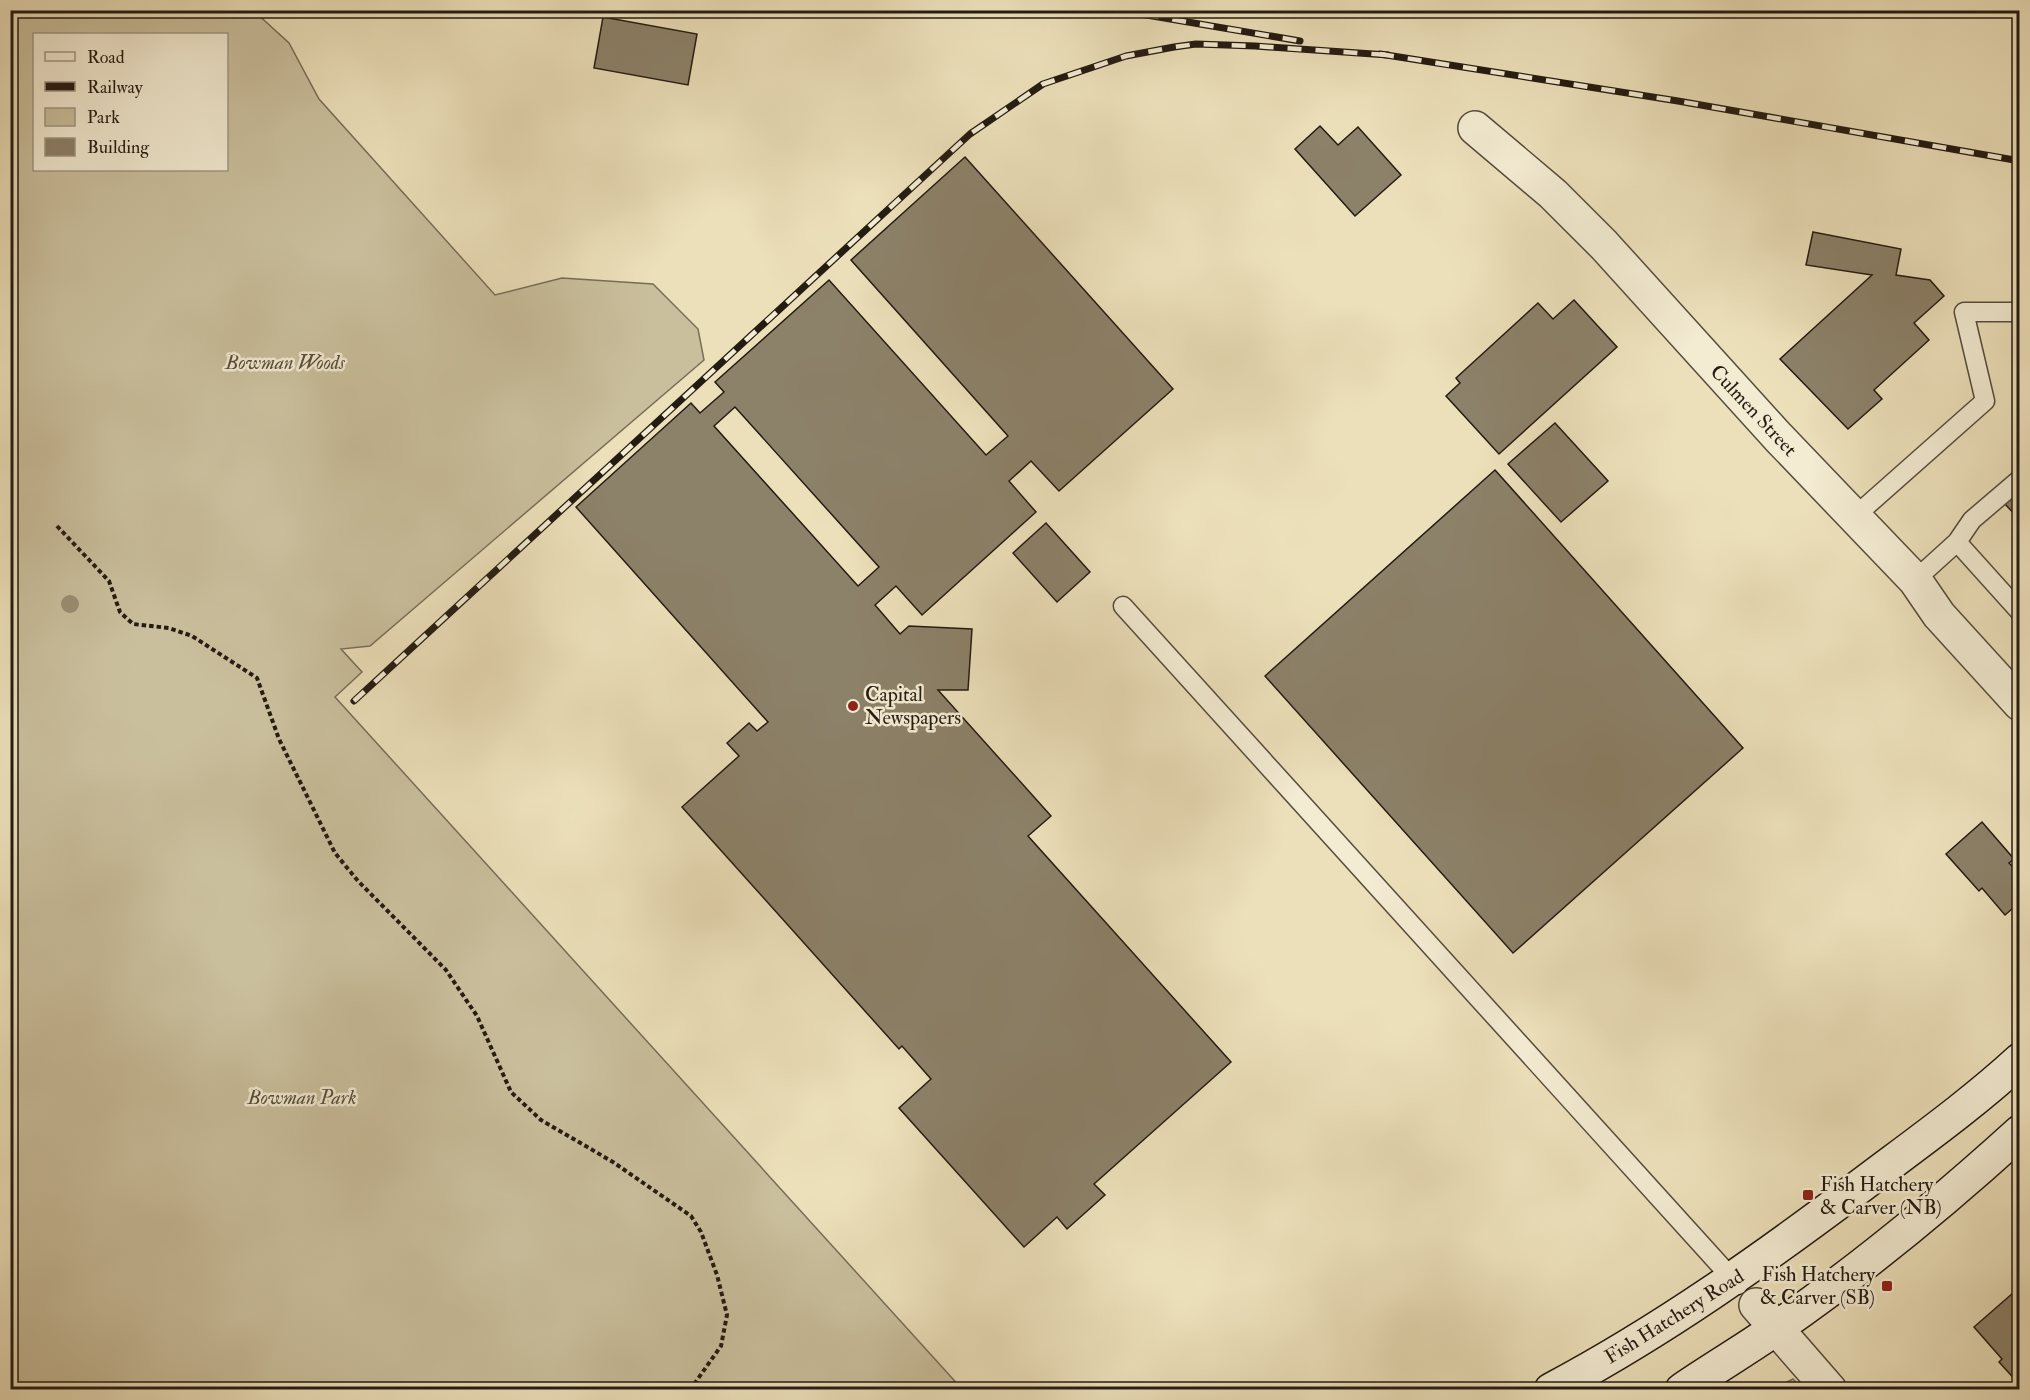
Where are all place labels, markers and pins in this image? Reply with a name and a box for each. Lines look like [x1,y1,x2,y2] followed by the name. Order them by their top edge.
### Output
[865,682,961,731] place label: Capital Newspapers
[846,699,860,713] marker: Capital Newspapers
[1820,1172,1942,1220] place label: Fish Hatchery & Carver (NB)
[1801,1188,1815,1202] marker: Fish Hatchery & Carver (NB)
[1760,1262,1876,1310] place label: Fish Hatchery & Carver (SB)
[1880,1279,1894,1293] marker: Fish Hatchery & Carver (SB)

